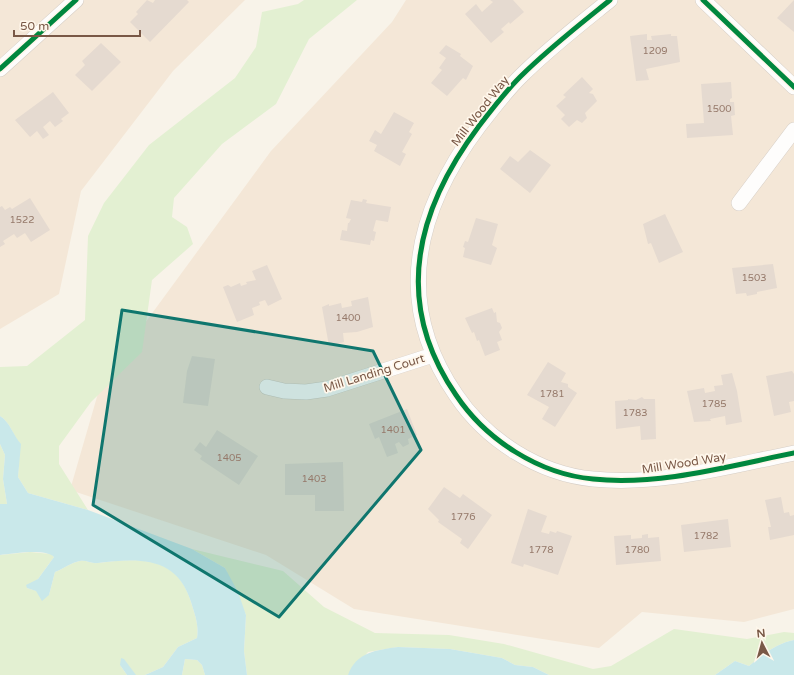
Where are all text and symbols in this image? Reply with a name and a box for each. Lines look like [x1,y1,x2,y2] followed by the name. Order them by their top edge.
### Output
[14,12,140,38] scale bar
[20,19,49,33] text: 50 m
[642,45,668,57] house number: 1209
[448,73,512,149] street label: Mill Wood Way
[706,103,732,115] house number: 1500
[9,214,35,226] house number: 1522
[741,272,767,284] house number: 1503
[335,312,361,324] house number: 1400
[322,351,427,395] street label: Mill Landing Court
[539,388,565,400] house number: 1781
[701,398,727,410] house number: 1785
[622,407,648,419] house number: 1783
[380,424,406,436] house number: 1401
[641,449,728,477] street label: Mill Wood Way
[216,452,242,464] house number: 1405
[301,473,327,485] house number: 1403
[450,511,476,523] house number: 1776
[693,530,719,542] house number: 1782
[528,544,554,556] house number: 1778
[624,544,650,556] house number: 1780
[742,623,782,663] north arrow
[756,627,766,640] text: N

